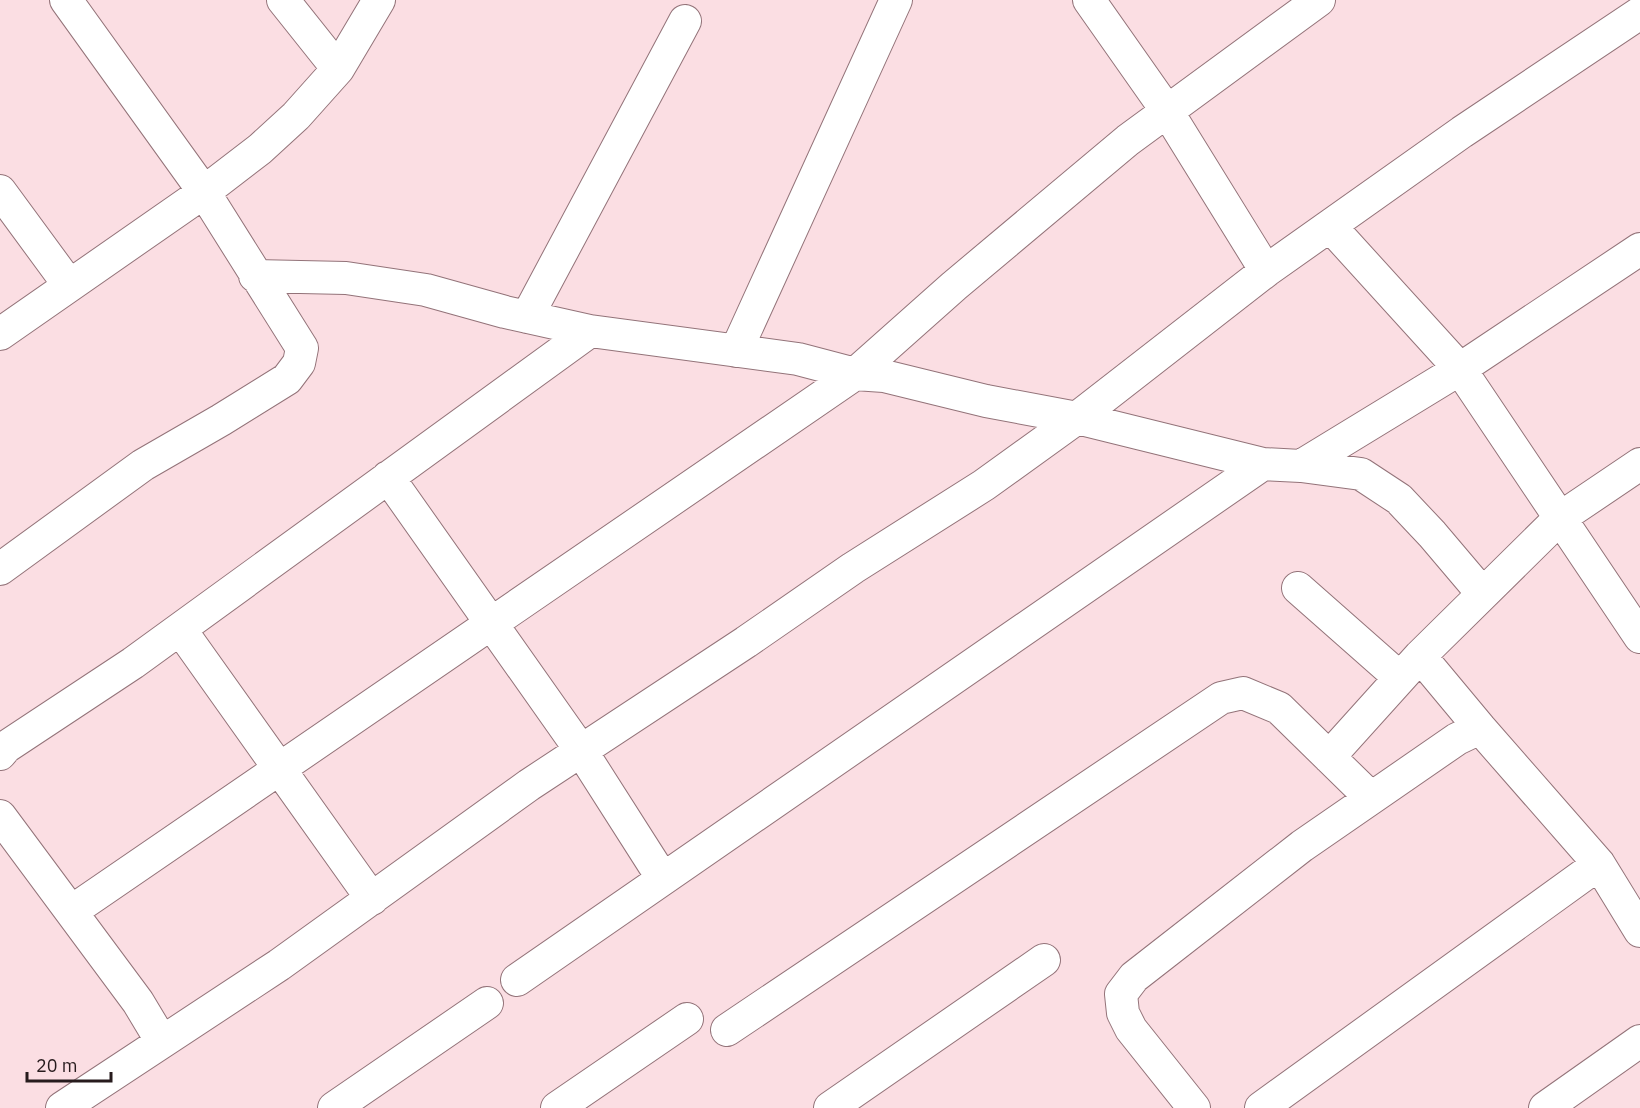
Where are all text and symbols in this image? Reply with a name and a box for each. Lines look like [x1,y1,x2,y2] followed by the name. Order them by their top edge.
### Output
[27,1045,111,1083] scale bar
[36,1054,78,1077] text: 20 m

